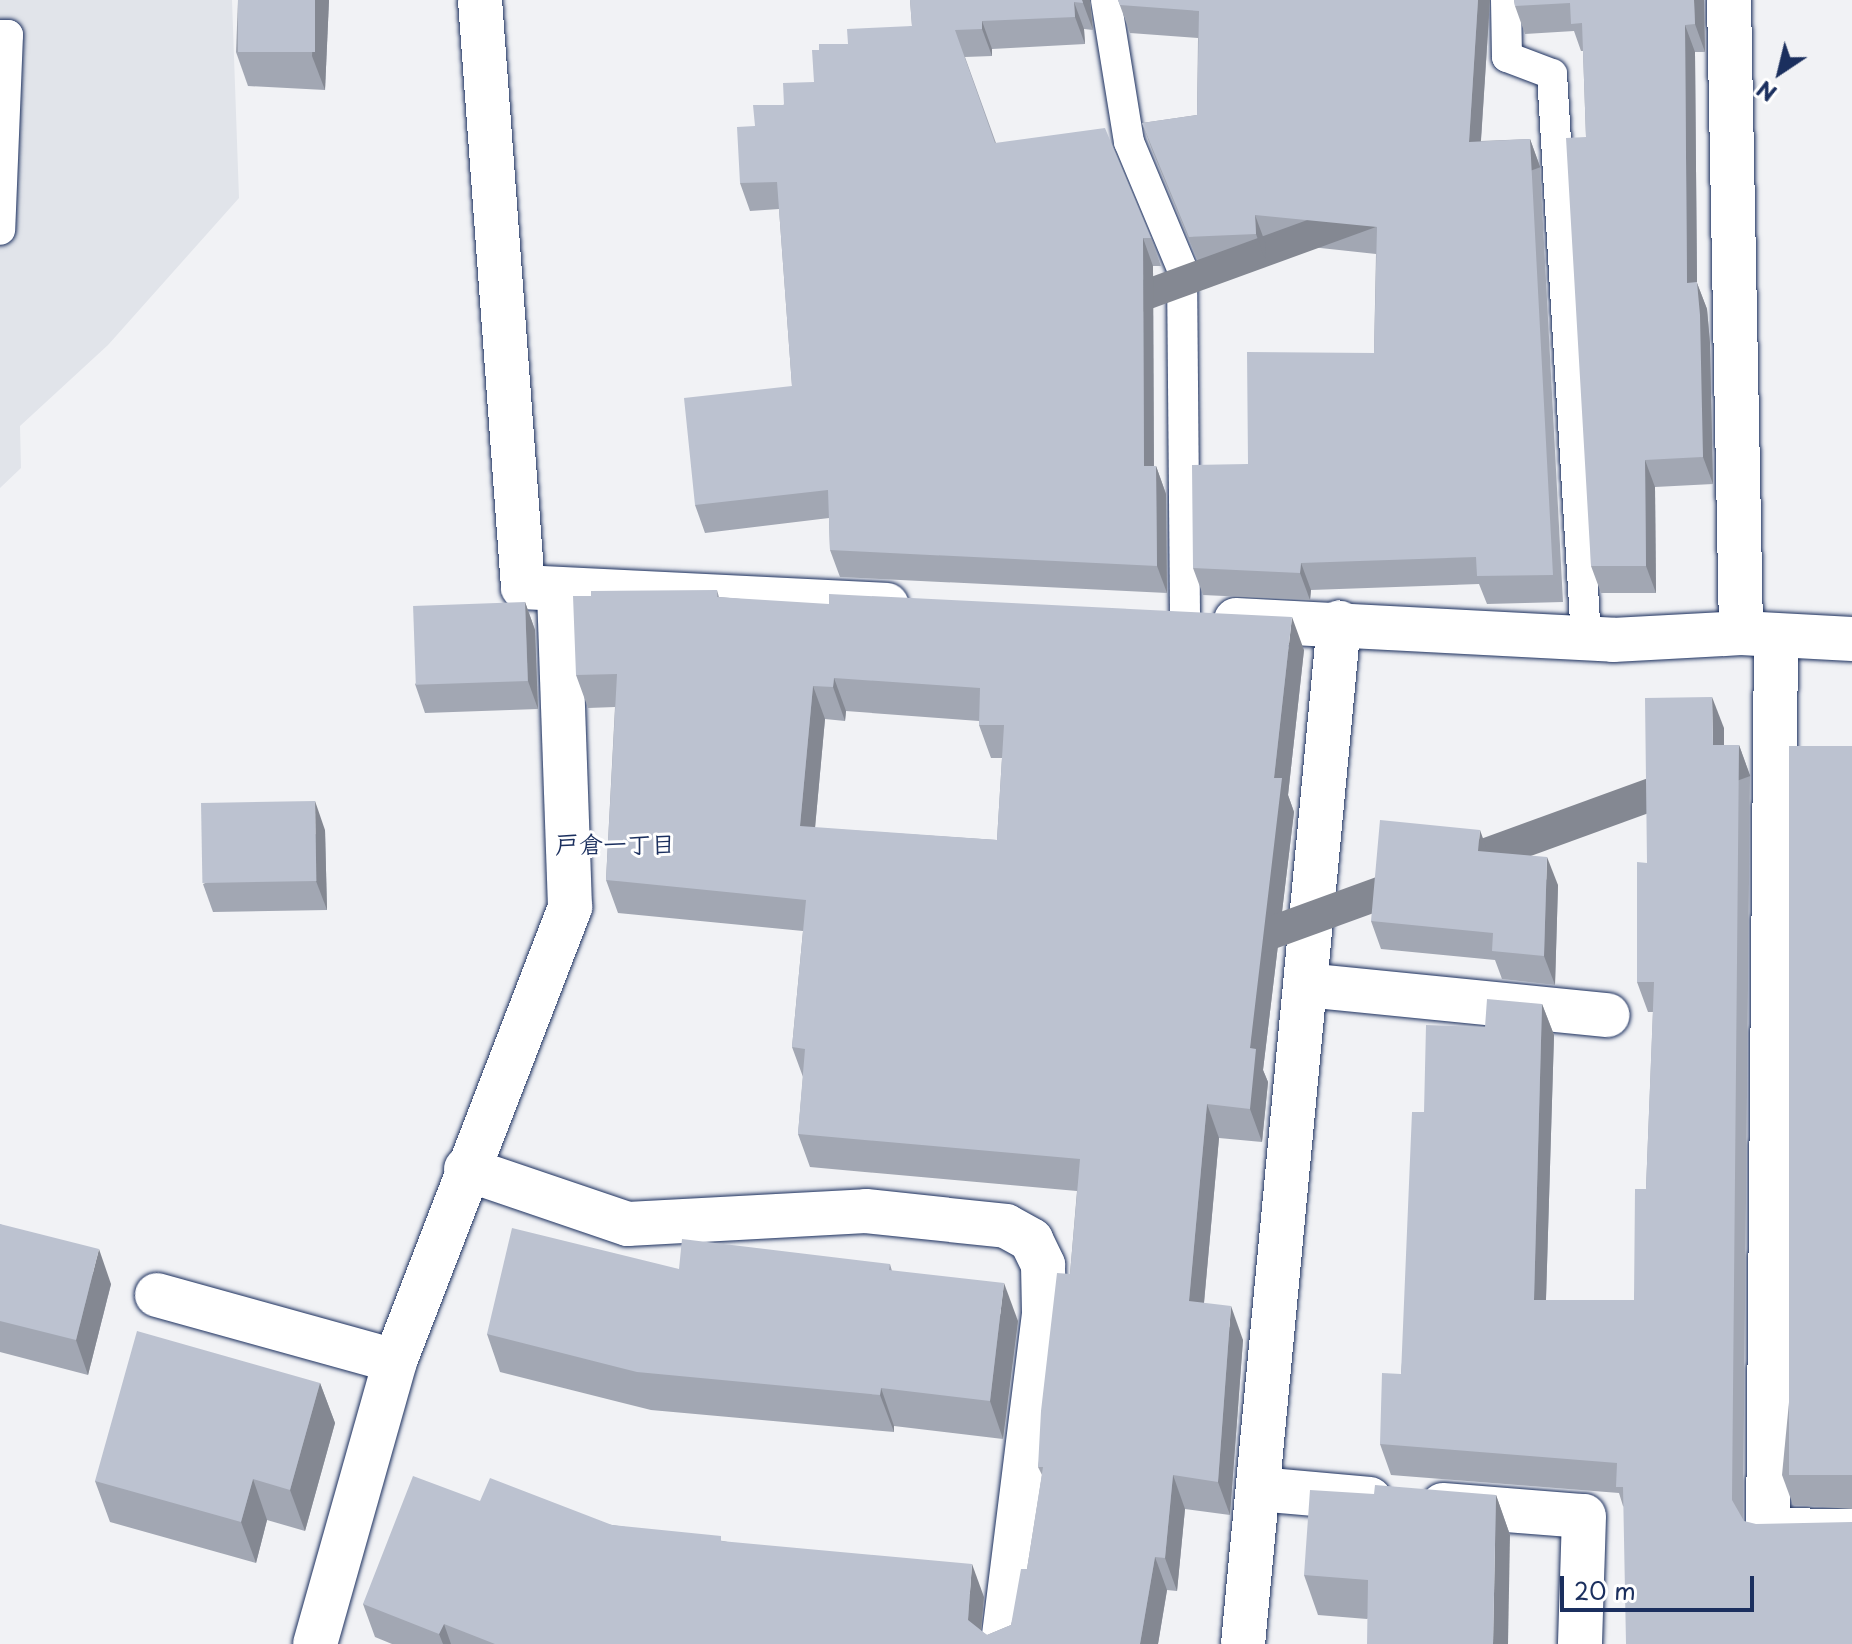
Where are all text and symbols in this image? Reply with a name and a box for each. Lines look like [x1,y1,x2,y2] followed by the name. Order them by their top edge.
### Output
[1740,32,1820,112] north arrow
[1749,74,1783,111] text: N
[555,830,675,858] district label: 戸倉一丁目
[1564,1560,1758,1610] scale bar
[1574,1572,1636,1608] text: 20 m

